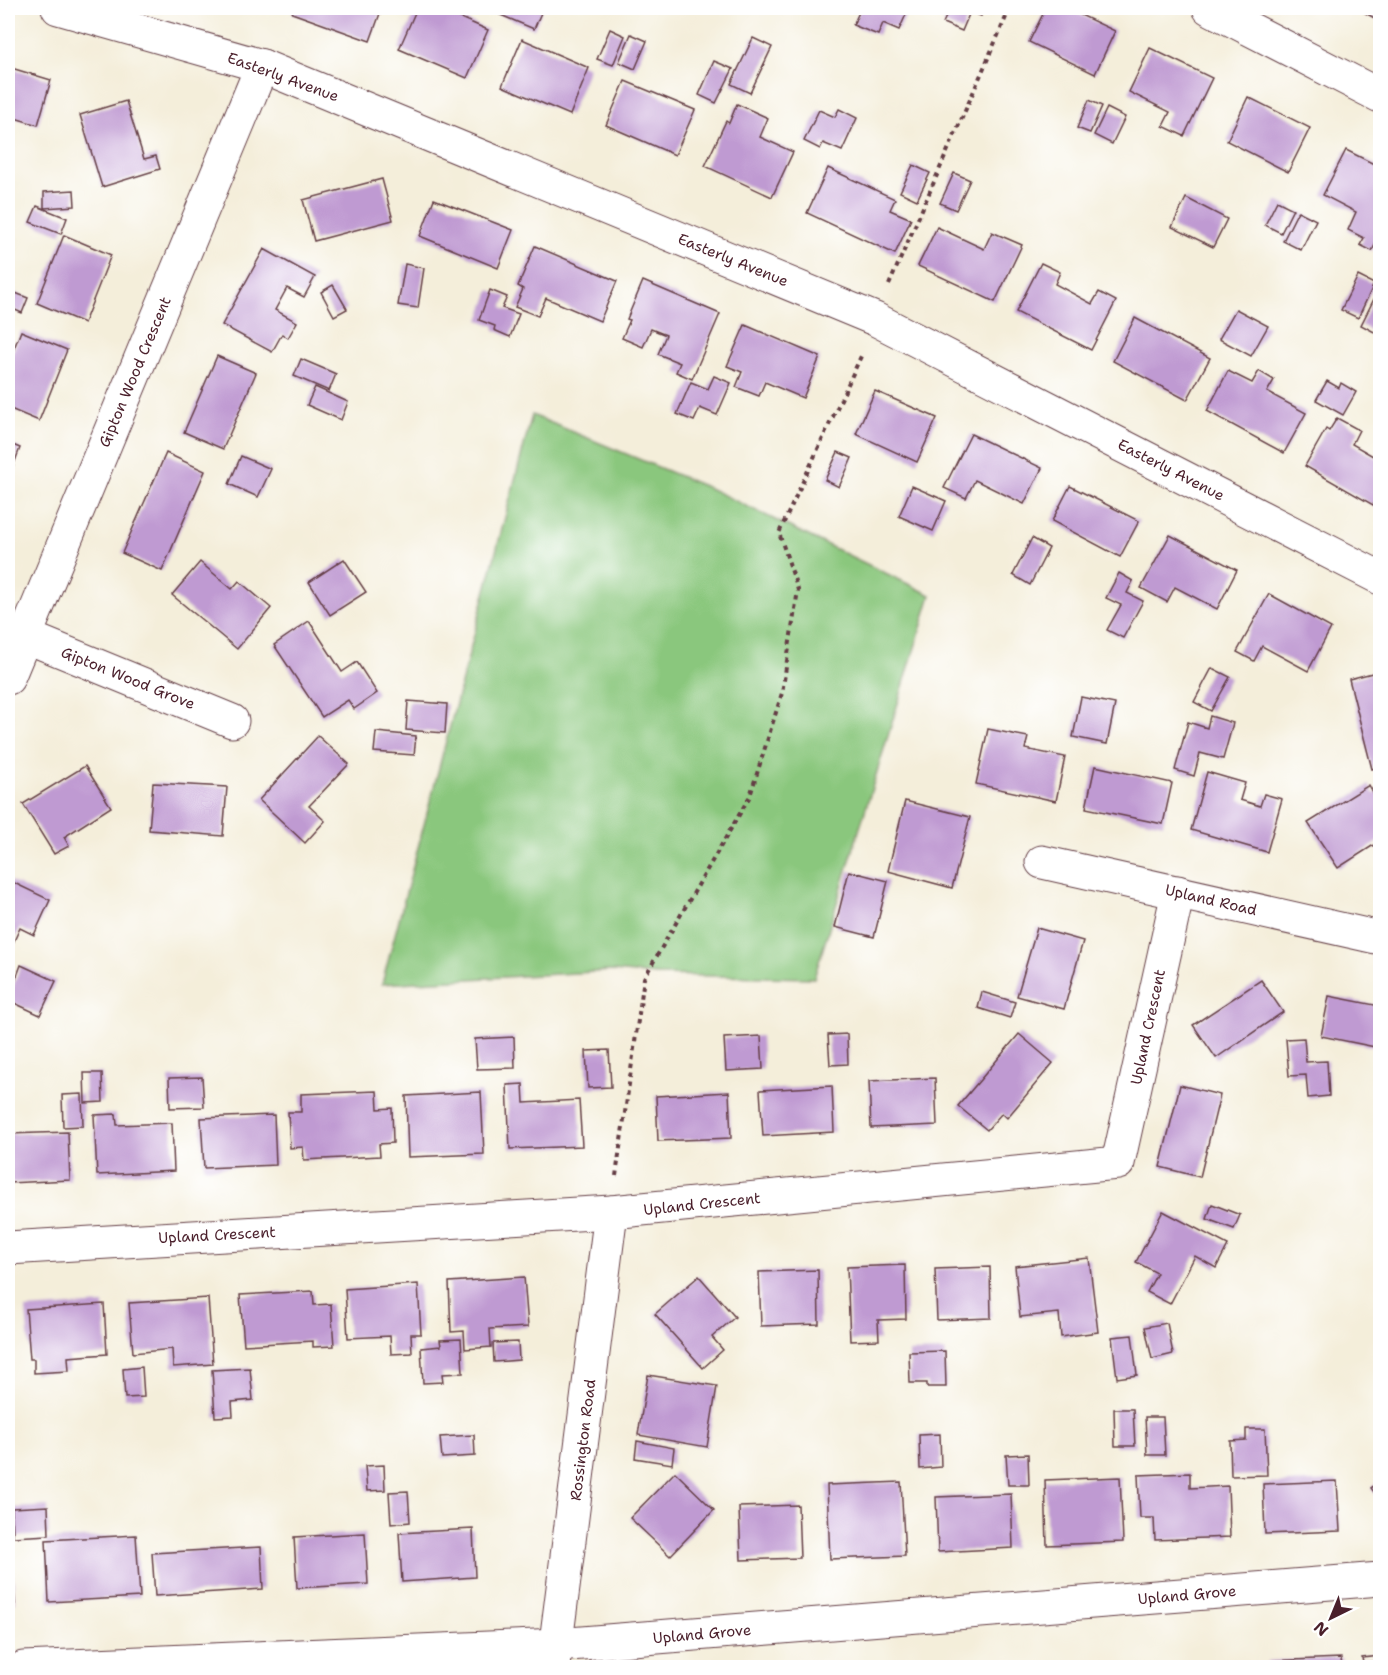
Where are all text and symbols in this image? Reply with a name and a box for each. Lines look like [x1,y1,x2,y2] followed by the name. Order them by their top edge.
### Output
[224,48,342,106] street label: Easterly Avenue
[675,229,791,291] street label: Easterly Avenue
[94,294,176,450] street label: Gipton Wood Crescent
[1114,434,1228,506] street label: Easterly Avenue
[58,642,198,714] street label: Gipton Wood Grove
[1163,880,1259,920] street label: Upland Road
[1126,967,1170,1087] street label: Upland Crescent
[642,1188,762,1220] street label: Upland Crescent
[158,1222,276,1248] street label: Upland Crescent
[566,1378,600,1502] street label: Rossington Road
[1137,1581,1237,1609] street label: Upland Grove
[1301,1588,1361,1648] north arrow
[1309,1617,1333,1641] text: N
[652,1620,752,1648] street label: Upland Grove

